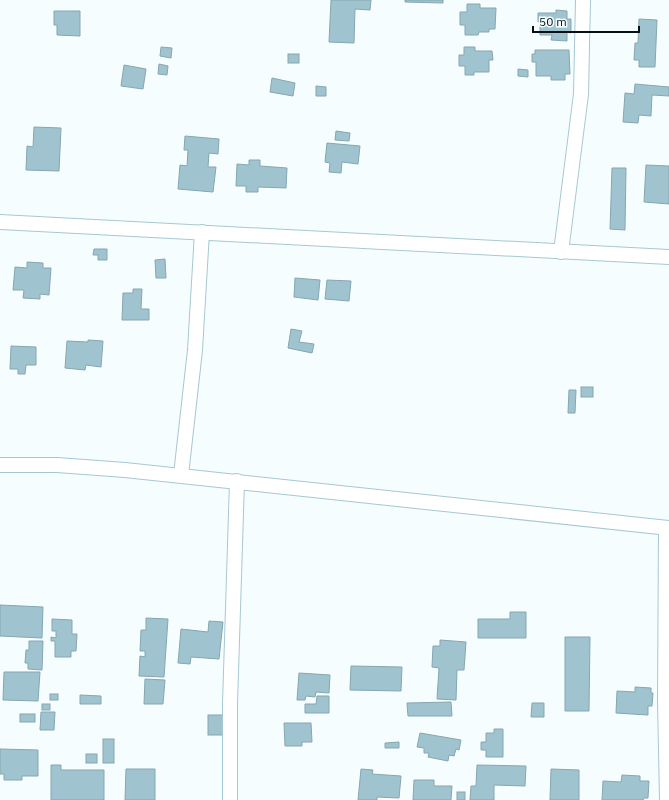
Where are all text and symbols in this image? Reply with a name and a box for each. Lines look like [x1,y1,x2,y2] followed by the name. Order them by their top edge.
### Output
[533,8,639,34] scale bar
[539,14,567,29] text: 50 m

